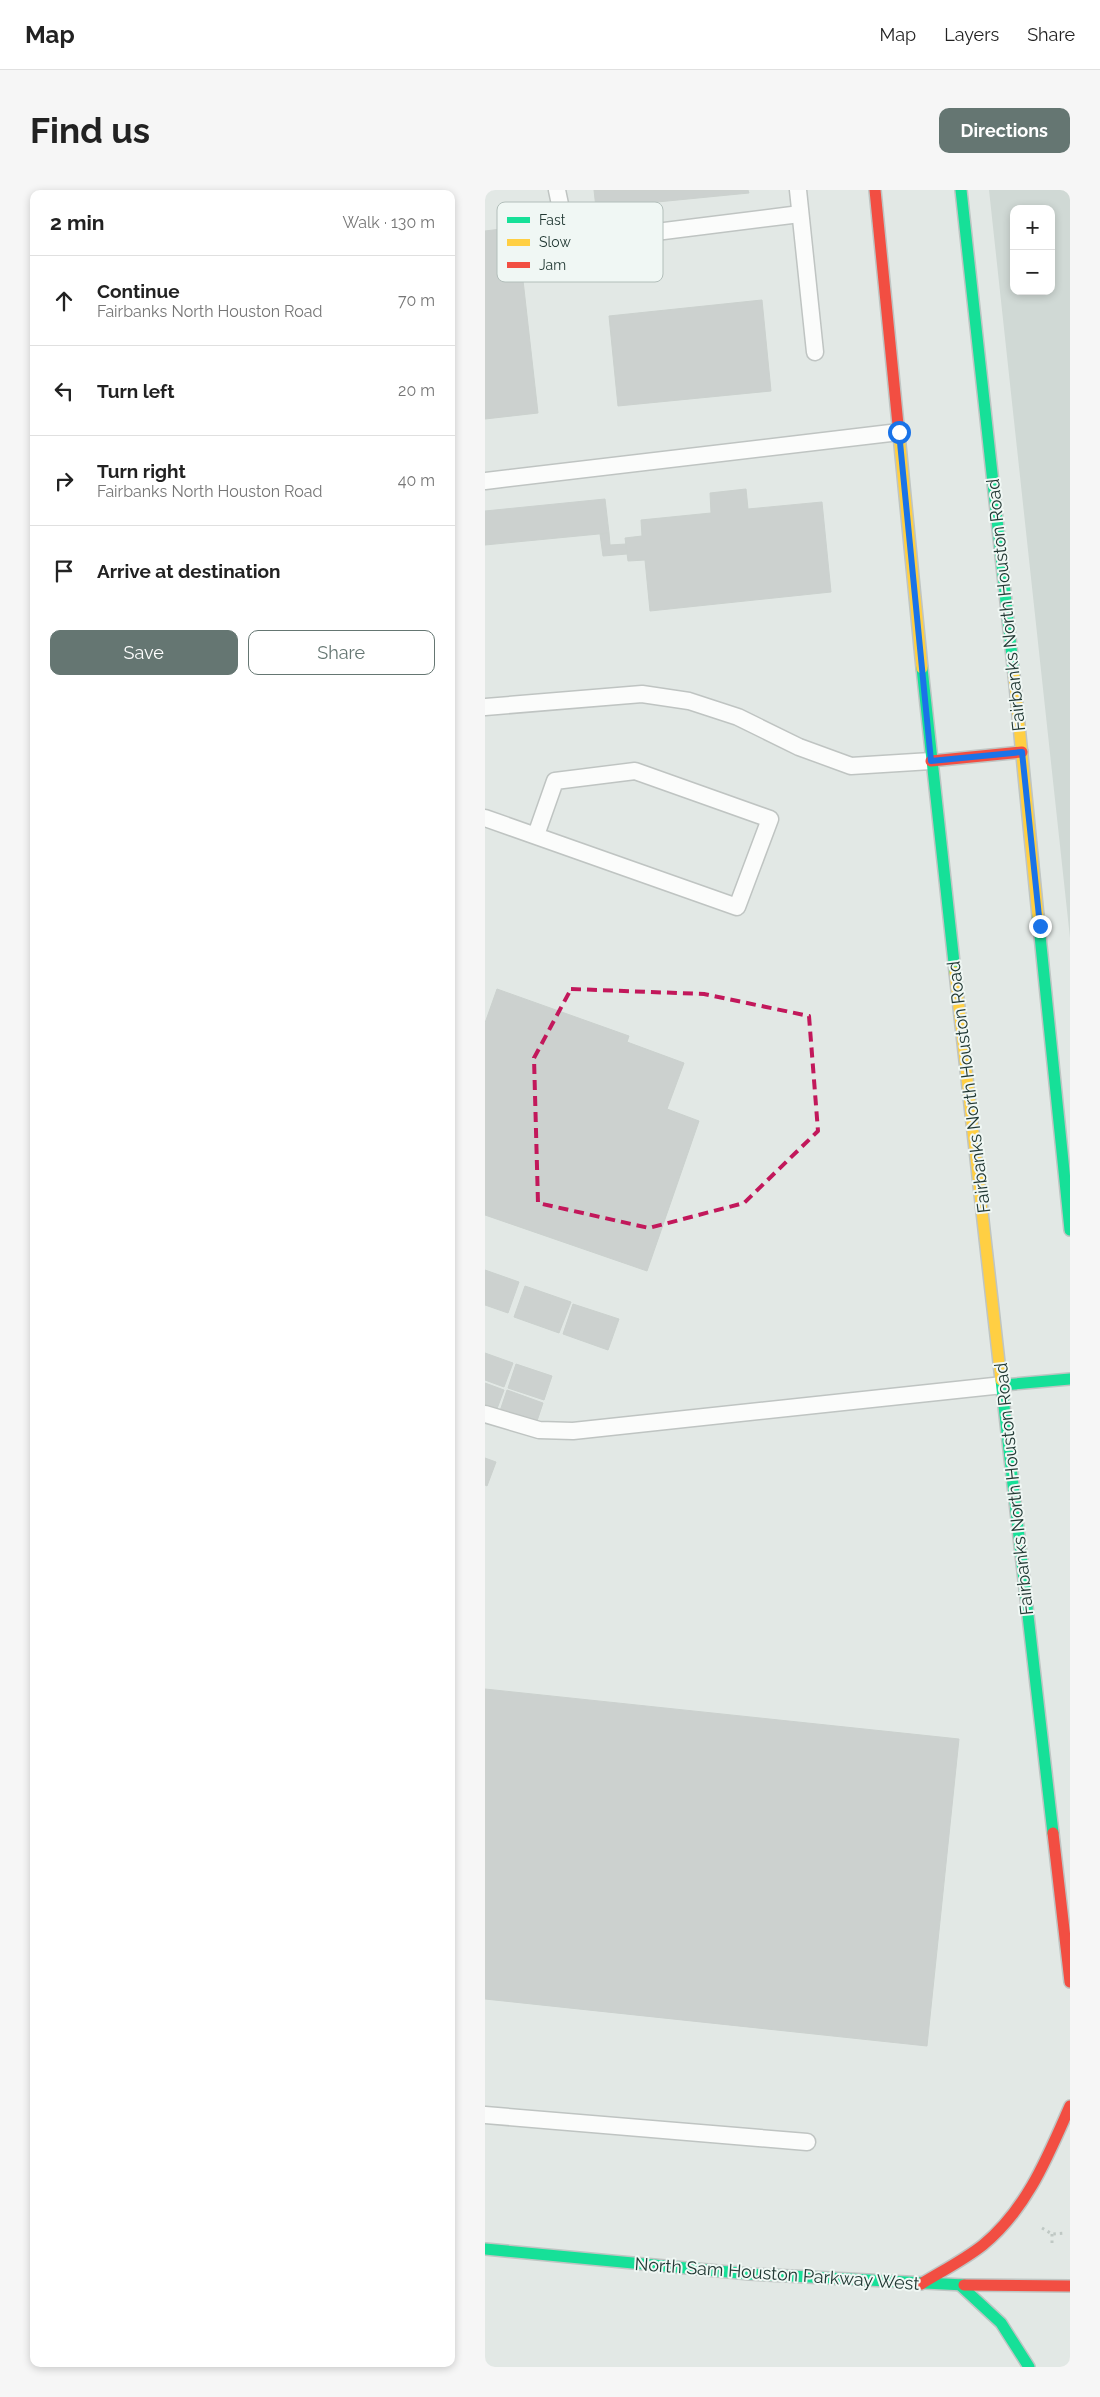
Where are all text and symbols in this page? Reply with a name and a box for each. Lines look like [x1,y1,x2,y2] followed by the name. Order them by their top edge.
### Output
[25,20,75,49] text: Map
[880,24,916,45] text: Map
[944,24,999,45] text: Layers
[1027,24,1075,45] text: Share
[939,108,1070,153] button: Directions
[30,110,150,151] text: Find us
[497,202,663,282] legend
[1010,205,1055,295] map controls
[1010,205,1055,250] button: +
[50,210,104,235] text: 2 min
[539,212,566,228] text: Fast
[342,213,435,232] text: Walk · 130 m
[539,234,571,250] text: Slow
[1010,250,1055,295] button: −
[539,257,566,273] text: Jam
[97,280,180,302] text: Continue
[50,287,78,315] icon: ahead
[398,291,435,310] text: 70 m
[97,302,323,321] text: Fairbanks North Houston Road
[50,377,78,405] icon: left
[97,380,174,402] text: Turn left
[398,381,435,400] text: 20 m
[888,421,911,444] route start
[97,460,186,482] text: Turn right
[50,467,78,495] icon: right
[398,471,435,490] text: 40 m
[982,478,1029,732] street label: Fairbanks North Houston Road
[97,482,323,501] text: Fairbanks North Houston Road
[50,557,78,585] icon: arrive
[97,560,281,582] text: Arrive at destination
[50,630,238,675] button: Save
[248,630,435,675] button: Share
[1029,915,1052,938] route end
[943,960,994,1214] street label: Fairbanks North Houston Road
[990,1362,1037,1616] street label: Fairbanks North Houston Road
[634,2253,920,2294] street label: North Sam Houston Parkway West

